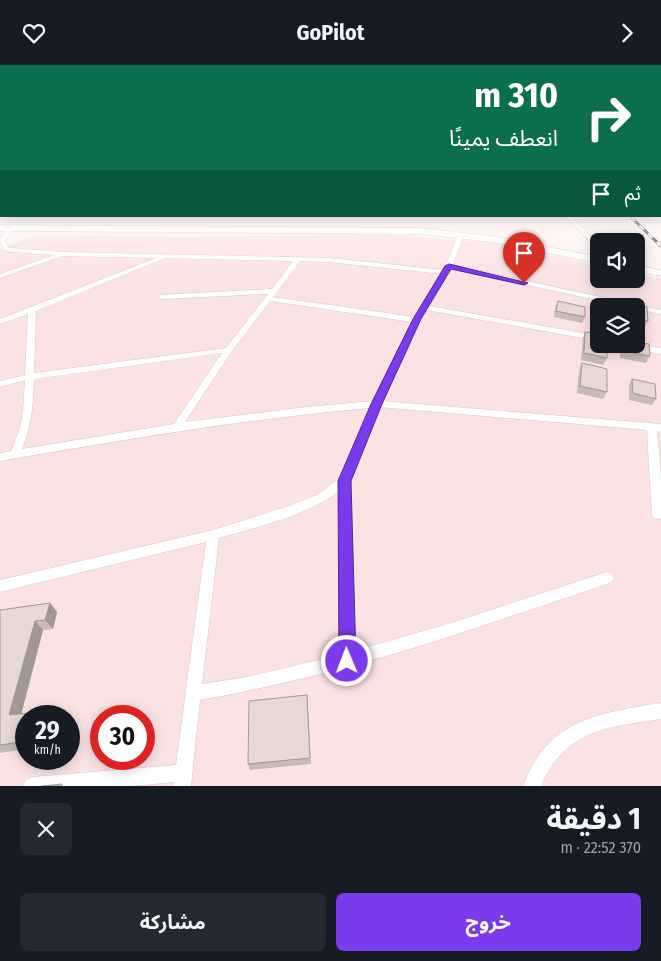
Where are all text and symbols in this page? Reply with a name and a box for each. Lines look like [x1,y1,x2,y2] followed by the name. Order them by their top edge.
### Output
[20,19,48,47] icon: heart
[297,19,364,46] text: GoPilot
[613,19,641,47] icon: forward
[474,74,558,116] text: 310 m
[576,85,641,150] icon: right
[449,125,558,152] text: انعطف يمينًا
[587,180,615,208] icon: arrive
[625,182,641,205] text: ثم
[503,232,545,283] pin
[590,233,645,353] map controls
[590,233,645,288] button: sound
[510,239,538,267] icon: arrive
[590,298,645,353] button: layers
[320,634,372,686] position arrow
[90,705,155,770] speed limit sign: 30
[35,716,60,746] text: 29
[34,743,61,757] text: km/h
[547,801,641,837] text: 1 دقيقة
[20,803,72,855] button: close
[560,838,641,857] text: 370 m · 22:52
[20,893,326,951] button: مشاركة
[336,893,641,951] button: خروج

